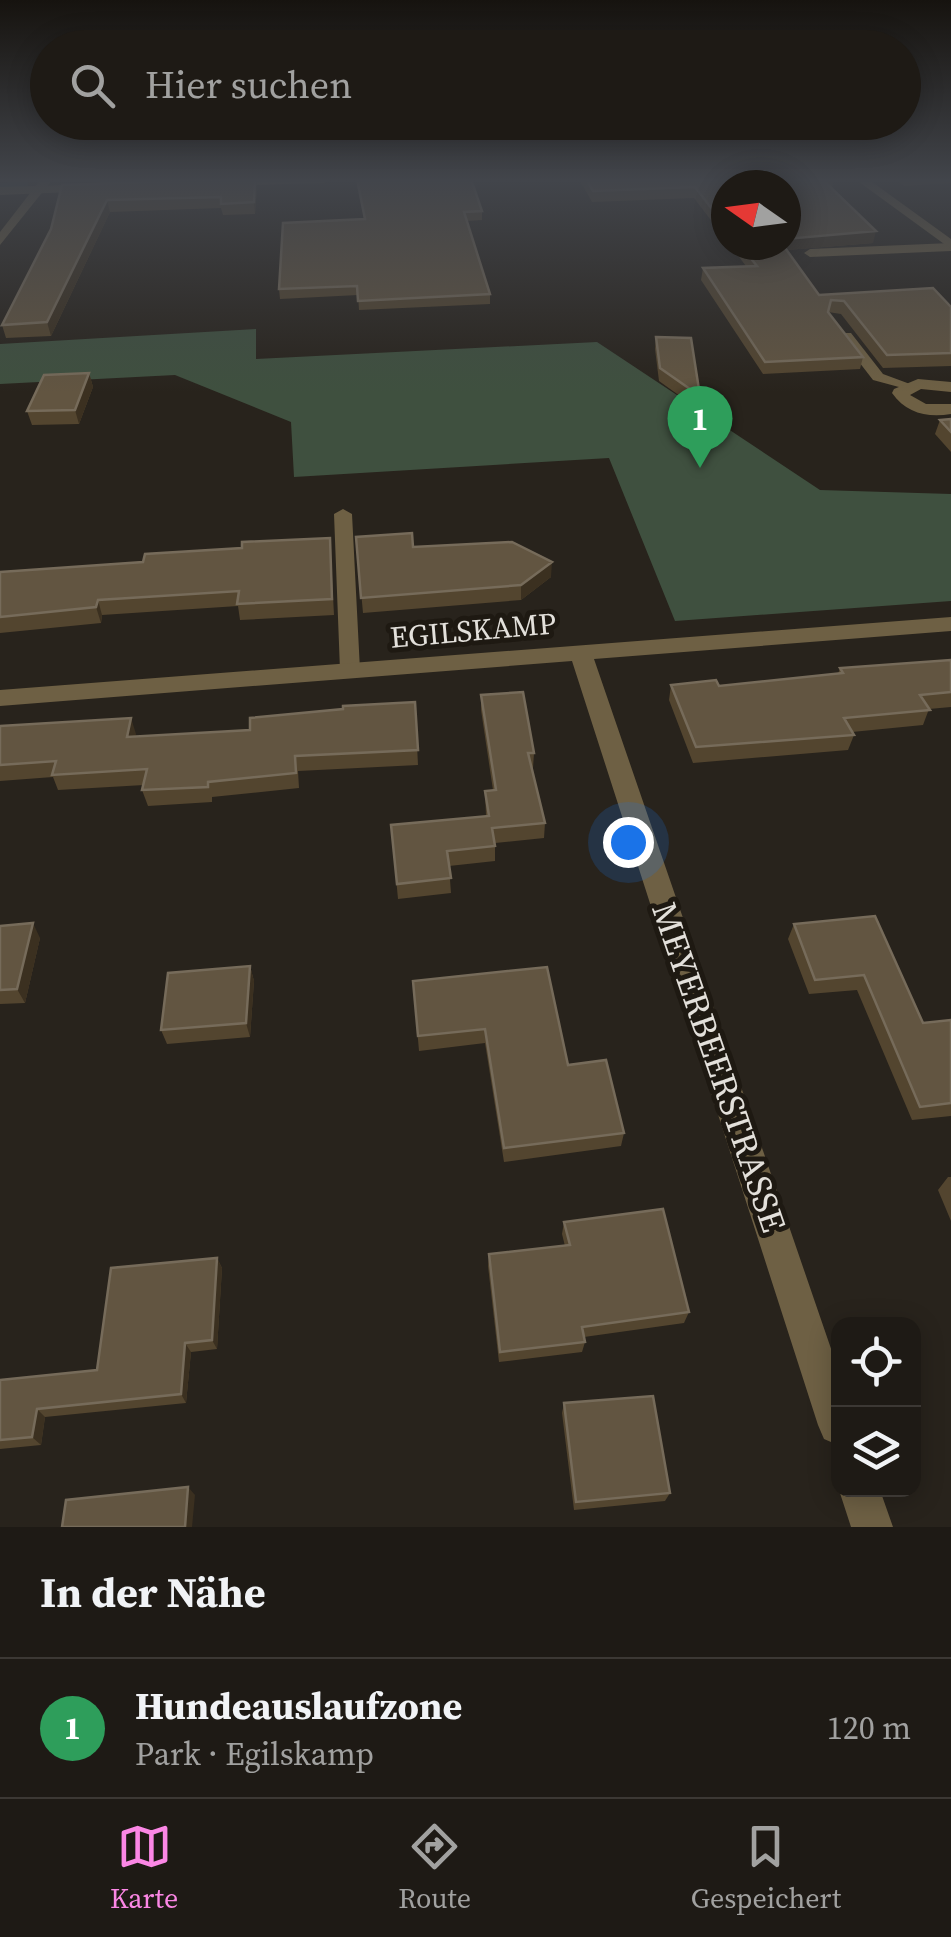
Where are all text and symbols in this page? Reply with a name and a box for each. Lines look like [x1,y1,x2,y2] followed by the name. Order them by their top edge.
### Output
[30,30,921,140] search box
[65,58,120,113] icon: search
[145,59,352,111] text: Hier suchen
[711,170,801,260] north arrow
[668,386,732,468] pin: 1
[388,602,558,658] street label: EGILSKAMP
[603,817,654,868] your location
[640,896,798,1238] street label: MEYERBEERSTRASSE
[831,1317,921,1497] map controls
[831,1317,921,1407] button: locate
[831,1407,921,1497] button: layers
[40,1563,266,1621] text: In der Nähe
[135,1680,462,1732] text: Hundeauslaufzone
[64,1706,81,1750] text: 1
[827,1706,911,1750] text: 120 m
[135,1732,374,1776] text: Park · Egilskamp
[110,1819,178,1917] tab: Karte
[398,1819,471,1917] tab: Route
[691,1819,841,1917] tab: Gespeichert

